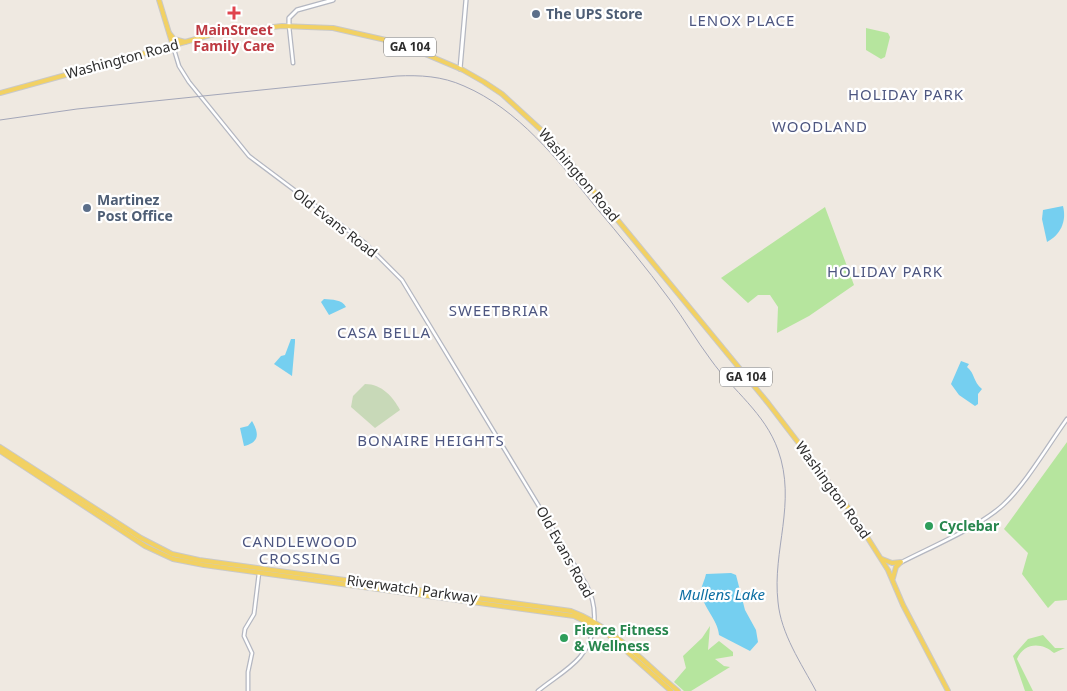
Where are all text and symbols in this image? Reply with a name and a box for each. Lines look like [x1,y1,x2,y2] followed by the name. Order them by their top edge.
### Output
[546,4,643,23] place label: The UPS Store
[227,6,241,20] marker: MainStreet Family Care
[530,8,542,20] marker: The UPS Store
[689,10,795,30] district label: LENOX PLACE
[193,20,275,55] place label: MainStreet Family Care
[63,34,180,83] street label: Washington Road
[384,38,436,56] road number: GA 104
[848,84,964,104] district label: HOLIDAY PARK
[772,116,868,136] district label: WOODLAND
[535,124,624,225] street label: Washington Road
[289,184,381,262] street label: Old Evans Road
[97,190,173,225] place label: Martinez Post Office
[81,202,93,214] marker: Martinez Post Office
[827,261,943,281] district label: HOLIDAY PARK
[449,300,549,320] district label: SWEETBRIAR
[337,322,431,342] district label: CASA BELLA
[720,368,772,387] road number: GA 104
[357,430,505,450] district label: BONAIRE HEIGHTS
[792,437,875,542] street label: Washington Road
[532,502,599,601] street label: Old Evans Road
[939,516,1000,535] place label: Cyclebar
[923,520,935,532] marker: Cyclebar
[242,531,358,568] district label: CANDLEWOOD CROSSING
[346,570,479,607] street label: Riverwatch Parkway
[679,584,765,604] water label: Mullens Lake
[574,620,669,655] place label: Fierce Fitness & Wellness
[558,632,570,644] marker: Fierce Fitness & Wellness

